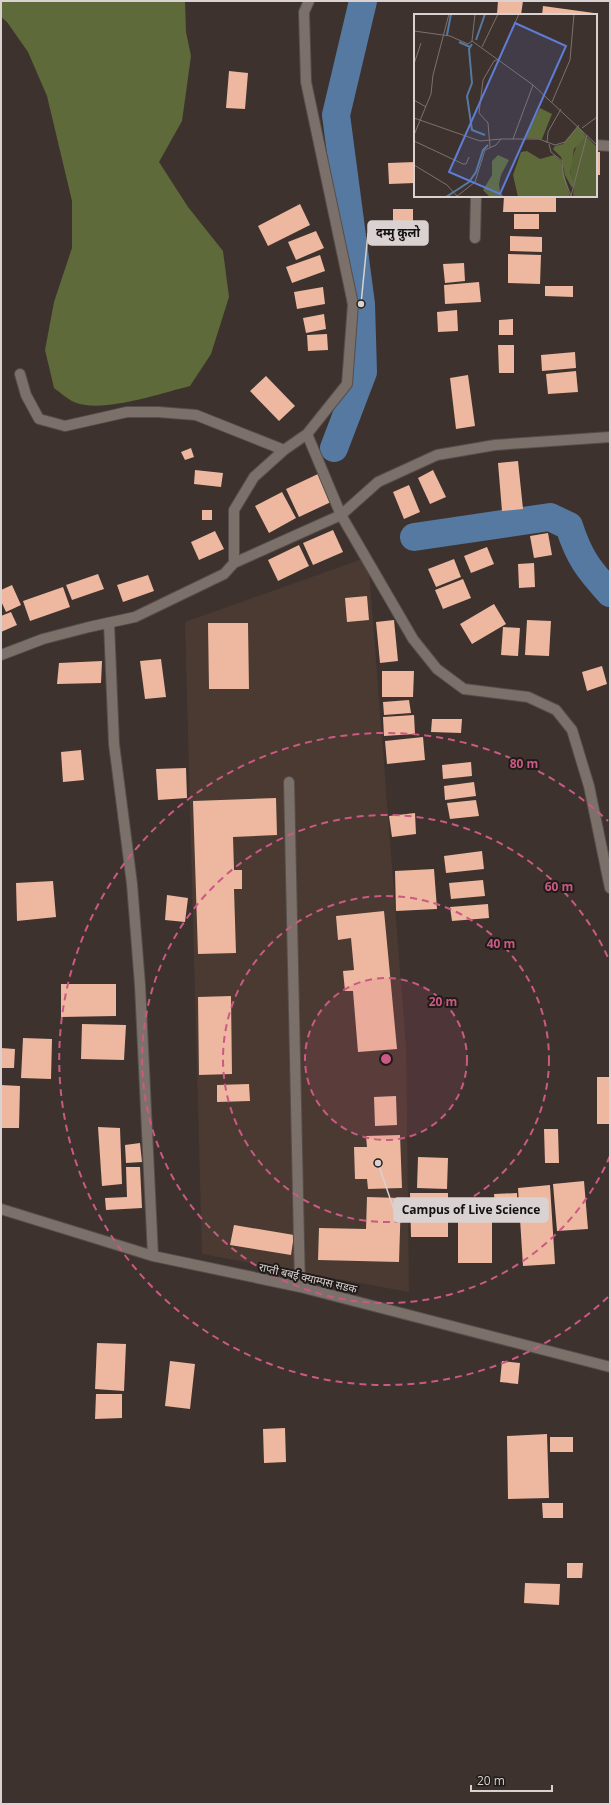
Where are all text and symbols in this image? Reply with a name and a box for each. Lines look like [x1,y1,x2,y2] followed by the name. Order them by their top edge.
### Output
[414,14,597,197] inset map
[368,221,428,245] callout: दम्मु कुलो
[376,224,420,242] text: दम्मु कुलो
[510,755,538,772] text: 80 m
[545,878,573,895] text: 60 m
[487,935,515,952] text: 40 m
[429,993,457,1010] text: 20 m
[379,1052,393,1066] centre of rings
[394,1198,548,1222] callout: Campus of Live Science
[402,1201,540,1218] text: Campus of Live Science
[257,1259,359,1296] street label: राप्ती बबई क्याम्पस सडक
[471,1767,552,1793] scale bar
[477,1772,505,1789] text: 20 m

